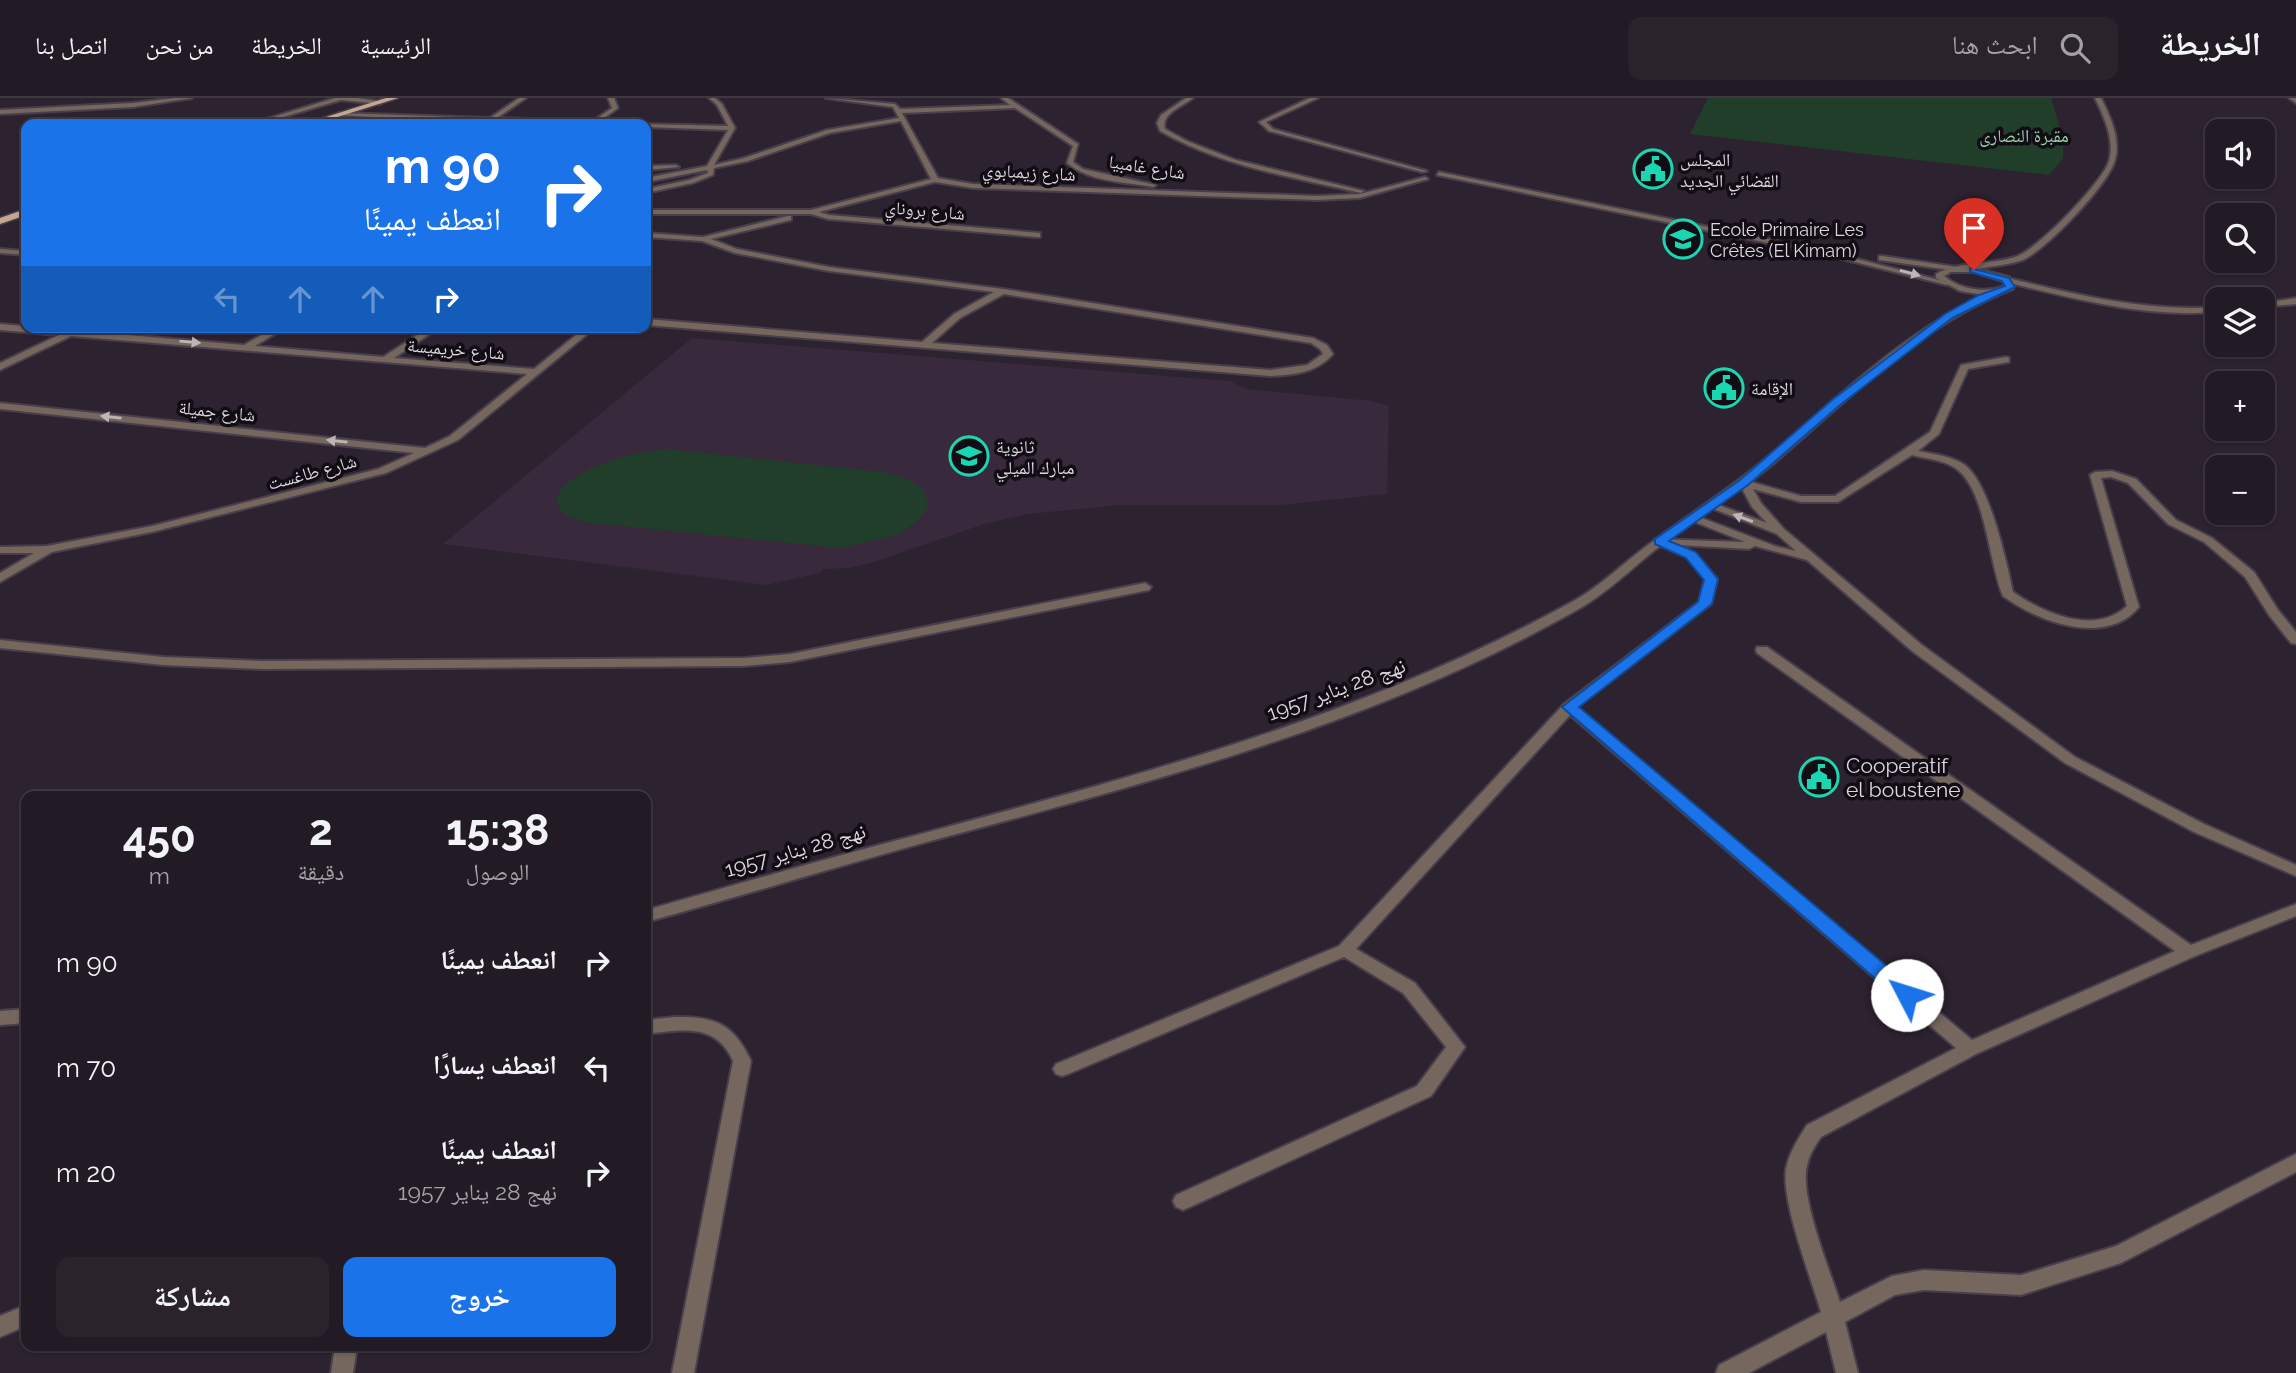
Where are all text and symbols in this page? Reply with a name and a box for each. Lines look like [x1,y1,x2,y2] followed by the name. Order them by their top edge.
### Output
[1628,17,2118,80] search box
[2160,24,2261,63] text: الخريطة
[2056,29,2094,67] icon: search
[1952,30,2038,60] text: ابحث هنا
[35,31,108,60] text: اتصل بنا
[146,31,213,60] text: من نحن
[251,31,322,60] text: الخريطة
[360,31,431,60] text: الرئيسية
[2205,119,2275,525] map controls
[2205,119,2275,189] button: sound
[1979,125,2069,147] park label: مقبرة النصارى
[385,137,501,194] text: 90 m
[525,147,616,238] icon: right
[1632,148,1674,190] public building icon: المجلس القضائي الجديد
[1680,149,1779,195] place label: المجلس القضائي الجديد
[1107,151,1187,184] street label: شارع غامبيا
[981,159,1076,190] street label: شارع زيمبابوي
[884,196,966,229] street label: شارع بروناي
[1944,198,2004,270] pin
[364,200,501,237] text: انعطف يمينًا
[2205,203,2275,273] button: search
[1955,209,1993,247] icon: arrive
[1662,218,1704,260] school or university icon: Ecole Primaire Les Crêtes (El Kimam)
[1710,219,1864,261] place label: Ecole Primaire Les Crêtes (El Kimam)
[1900,268,1922,279] one-way arrow
[208,280,246,318] icon: left
[281,280,319,318] icon: ahead
[354,280,392,318] icon: ahead
[427,280,465,318] icon: right
[2205,287,2275,357] button: layers
[406,334,506,365] street label: شارع خريميسة
[179,337,201,348] one-way arrow
[1703,367,1745,409] public building icon: الإقامة
[2205,371,2275,441] button: +
[1751,378,1793,400] place label: الإقامة
[178,397,256,426] street label: شارع جميلة
[100,412,122,423] one-way arrow
[948,435,990,477] school or university icon: ثانوية مبارك الميلي
[326,436,348,447] one-way arrow
[996,436,1074,482] place label: ثانوية مبارك الميلي
[265,450,359,495] street label: شارع طاغست
[2205,455,2275,525] button: −
[1733,512,1754,523] one-way arrow
[1263,652,1409,727] street label: نهج 28 يناير 1957
[1846,753,1961,802] place label: Cooperatif el boustene
[1798,756,1840,798] public building icon: Cooperatif el boustene
[309,806,333,855] text: 2
[446,806,549,855] text: 15:38
[123,813,196,862] text: 450
[722,818,869,883] street label: نهج 28 يناير 1957
[298,858,344,885] text: دقيقة
[466,858,529,885] text: الوصول
[149,862,170,889] text: m
[578,944,616,982] icon: right
[440,945,557,975] text: انعطف يمينًا
[56,948,118,978] text: 90 m
[1870,958,1944,1032] position arrow
[578,1049,616,1087] icon: left
[433,1050,557,1080] text: انعطف يسارًا
[56,1053,116,1083] text: 70 m
[440,1135,557,1165] text: انعطف يمينًا
[578,1154,616,1192] icon: right
[56,1158,116,1188] text: 20 m
[398,1178,557,1205] text: نهج 28 يناير 1957
[56,1257,329,1337] button: مشاركة
[343,1257,616,1337] button: خروج

